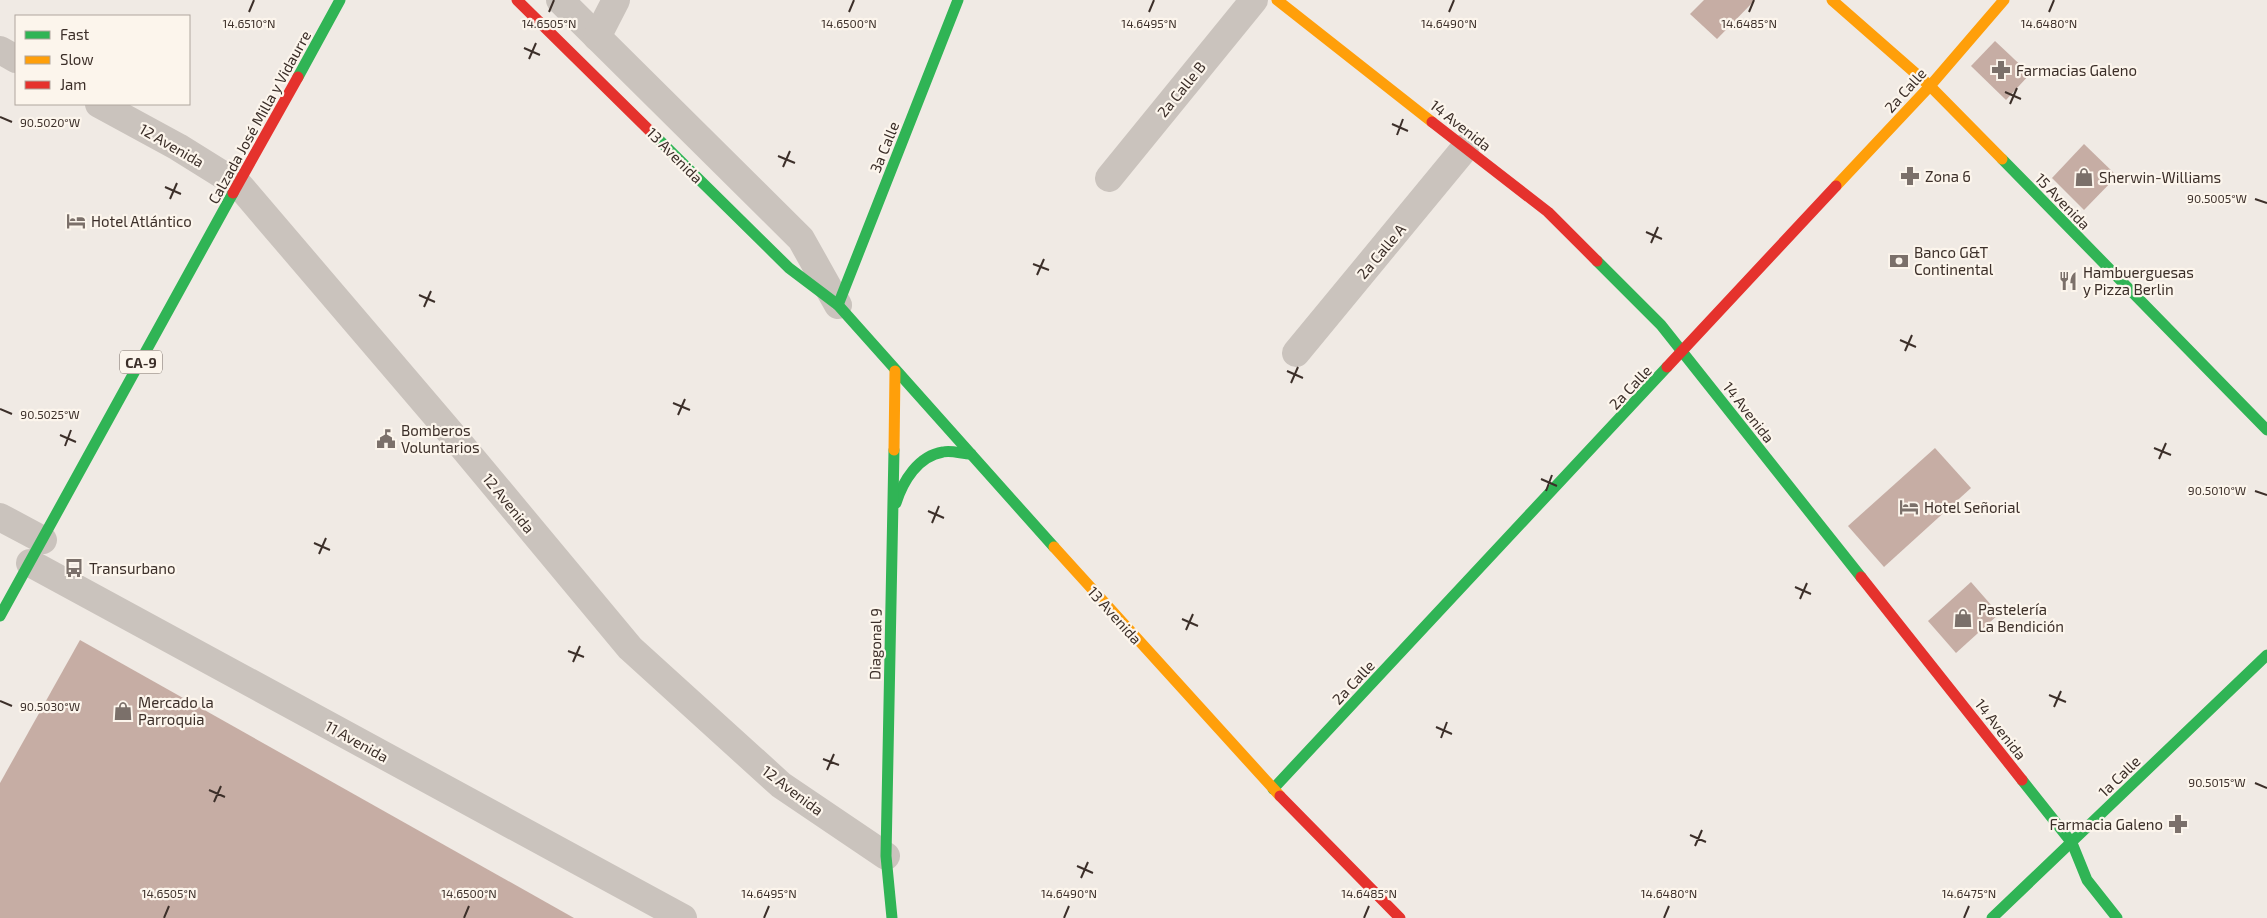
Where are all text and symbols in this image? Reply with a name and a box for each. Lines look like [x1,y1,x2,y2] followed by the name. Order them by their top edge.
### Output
[15,15,190,105] legend
[222,16,276,30] text: 14.6510°N
[522,16,576,30] text: 14.6505°N
[821,16,877,30] text: 14.6500°N
[1121,16,1177,30] text: 14.6495°N
[1421,16,1477,30] text: 14.6490°N
[1721,16,1777,30] text: 14.6485°N
[2021,16,2077,30] text: 14.6480°N
[60,25,90,43] text: Fast
[204,27,314,207] street label: Calzada José Milla y Vidaurre
[60,50,94,68] text: Slow
[1153,58,1209,120] street label: 2a Calle B
[1990,59,2012,81] pharmacy icon: Farmacias Galeno
[2016,61,2137,79] place label: Farmacias Galeno
[1880,64,1930,116] street label: 2a Calle
[60,75,86,93] text: Jam
[1427,96,1495,154] street label: 14 Avenida
[20,115,80,129] text: 90.5020°W
[136,119,208,171] street label: 12 Avenida
[866,119,902,175] street label: 3a Calle
[643,123,707,187] street label: 13 Avenida
[1899,165,1921,187] pharmacy icon: Zona 6
[2073,166,2095,188] shop icon: Sherwin-Williams
[1925,167,1971,185] place label: Zona 6
[2099,168,2221,186] place label: Sherwin-Williams
[2032,169,2094,233] street label: 15 Avenida
[2187,191,2247,205] text: 90.5005°W
[65,210,87,232] hotel icon: Hotel Atlántico
[91,212,192,230] place label: Hotel Atlántico
[1353,219,1410,282] street label: 2a Calle A
[1914,243,1994,278] place label: Banco G&T Continental
[1888,250,1910,272] bank icon: Banco G&T Continental
[2083,263,2194,298] place label: Hambuerguesas y Pizza Berlin
[2057,270,2079,292] restaurant icon: Hambuerguesas y Pizza Berlin
[120,351,162,374] road number: CA-9
[1605,361,1655,413] street label: 2a Calle
[1720,378,1778,446] street label: 14 Avenida
[20,407,80,421] text: 90.5025°W
[401,421,480,456] place label: Bomberos Voluntarios
[375,428,397,450] public building icon: Bomberos Voluntarios
[479,470,539,536] street label: 12 Avenida
[2188,483,2246,497] text: 90.5010°W
[1898,496,1920,518] hotel icon: Hotel Señorial
[1924,498,2020,516] place label: Hotel Señorial
[63,557,85,579] bus stop icon: Transurbano
[89,559,176,577] place label: Transurbano
[1084,582,1146,648] street label: 13 Avenida
[1978,600,2064,635] place label: Pastelería La Bendición
[1952,607,1974,629] shop icon: Pastelería La Bendición
[865,608,885,680] street label: Diagonal 9
[1328,656,1378,708] street label: 2a Calle
[138,693,214,728] place label: Mercado la Parroquia
[1972,695,2030,763] street label: 14 Avenida
[20,699,80,713] text: 90.5030°W
[112,700,134,722] shop icon: Mercado la Parroquia
[322,716,392,766] street label: 11 Avenida
[2094,752,2144,800] street label: 1a Calle
[759,761,827,819] street label: 12 Avenida
[2188,775,2246,789] text: 90.5015°W
[2167,813,2189,835] pharmacy icon: Farmacia Galeno
[2050,815,2163,833] place label: Farmacia Galeno
[142,886,196,900] text: 14.6505°N
[441,886,497,900] text: 14.6500°N
[741,886,797,900] text: 14.6495°N
[1041,886,1097,900] text: 14.6490°N
[1341,886,1397,900] text: 14.6485°N
[1641,886,1697,900] text: 14.6480°N
[1942,886,1996,900] text: 14.6475°N

